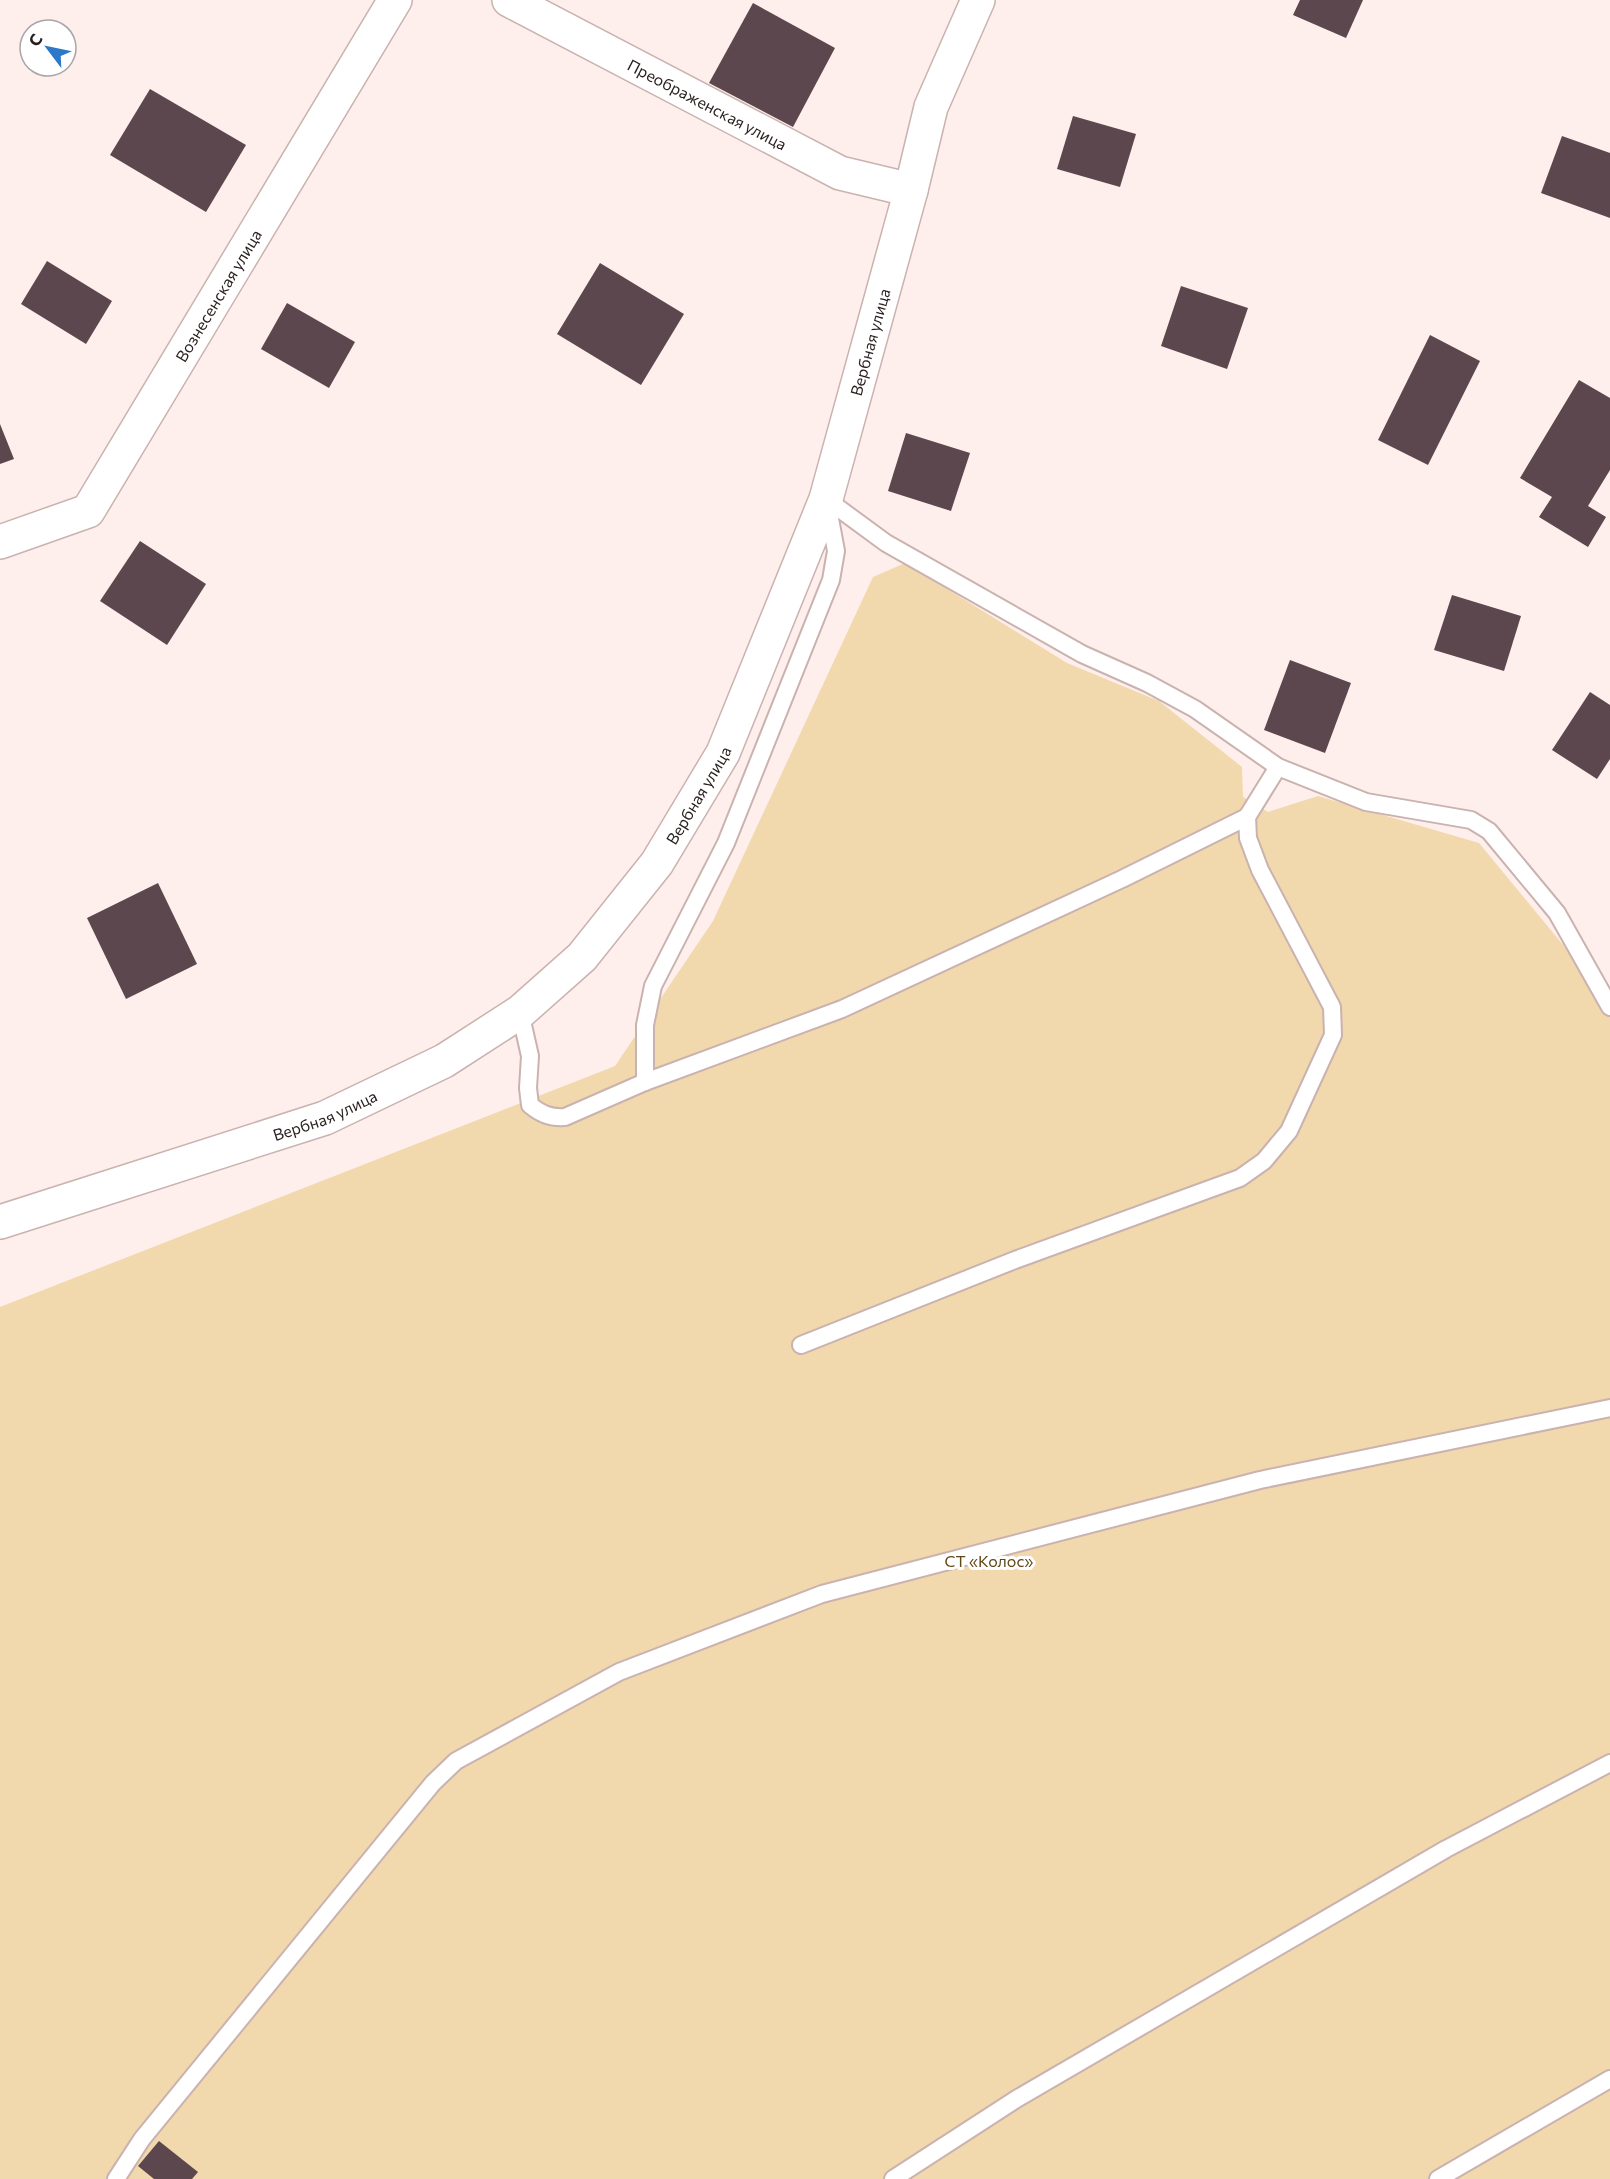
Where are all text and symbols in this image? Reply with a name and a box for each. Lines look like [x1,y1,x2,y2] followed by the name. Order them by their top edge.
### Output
[18,18,78,78] north arrow
[24,30,46,49] text: С
[625,54,790,153] street label: Преображенская улица
[171,226,265,365] street label: Вознесенская улица
[845,286,893,398] street label: Вербная улица
[661,744,734,847] street label: Вербная улица
[270,1085,380,1144] street label: Вербная улица
[945,1551,1033,1570] park label: СТ «Колос»

